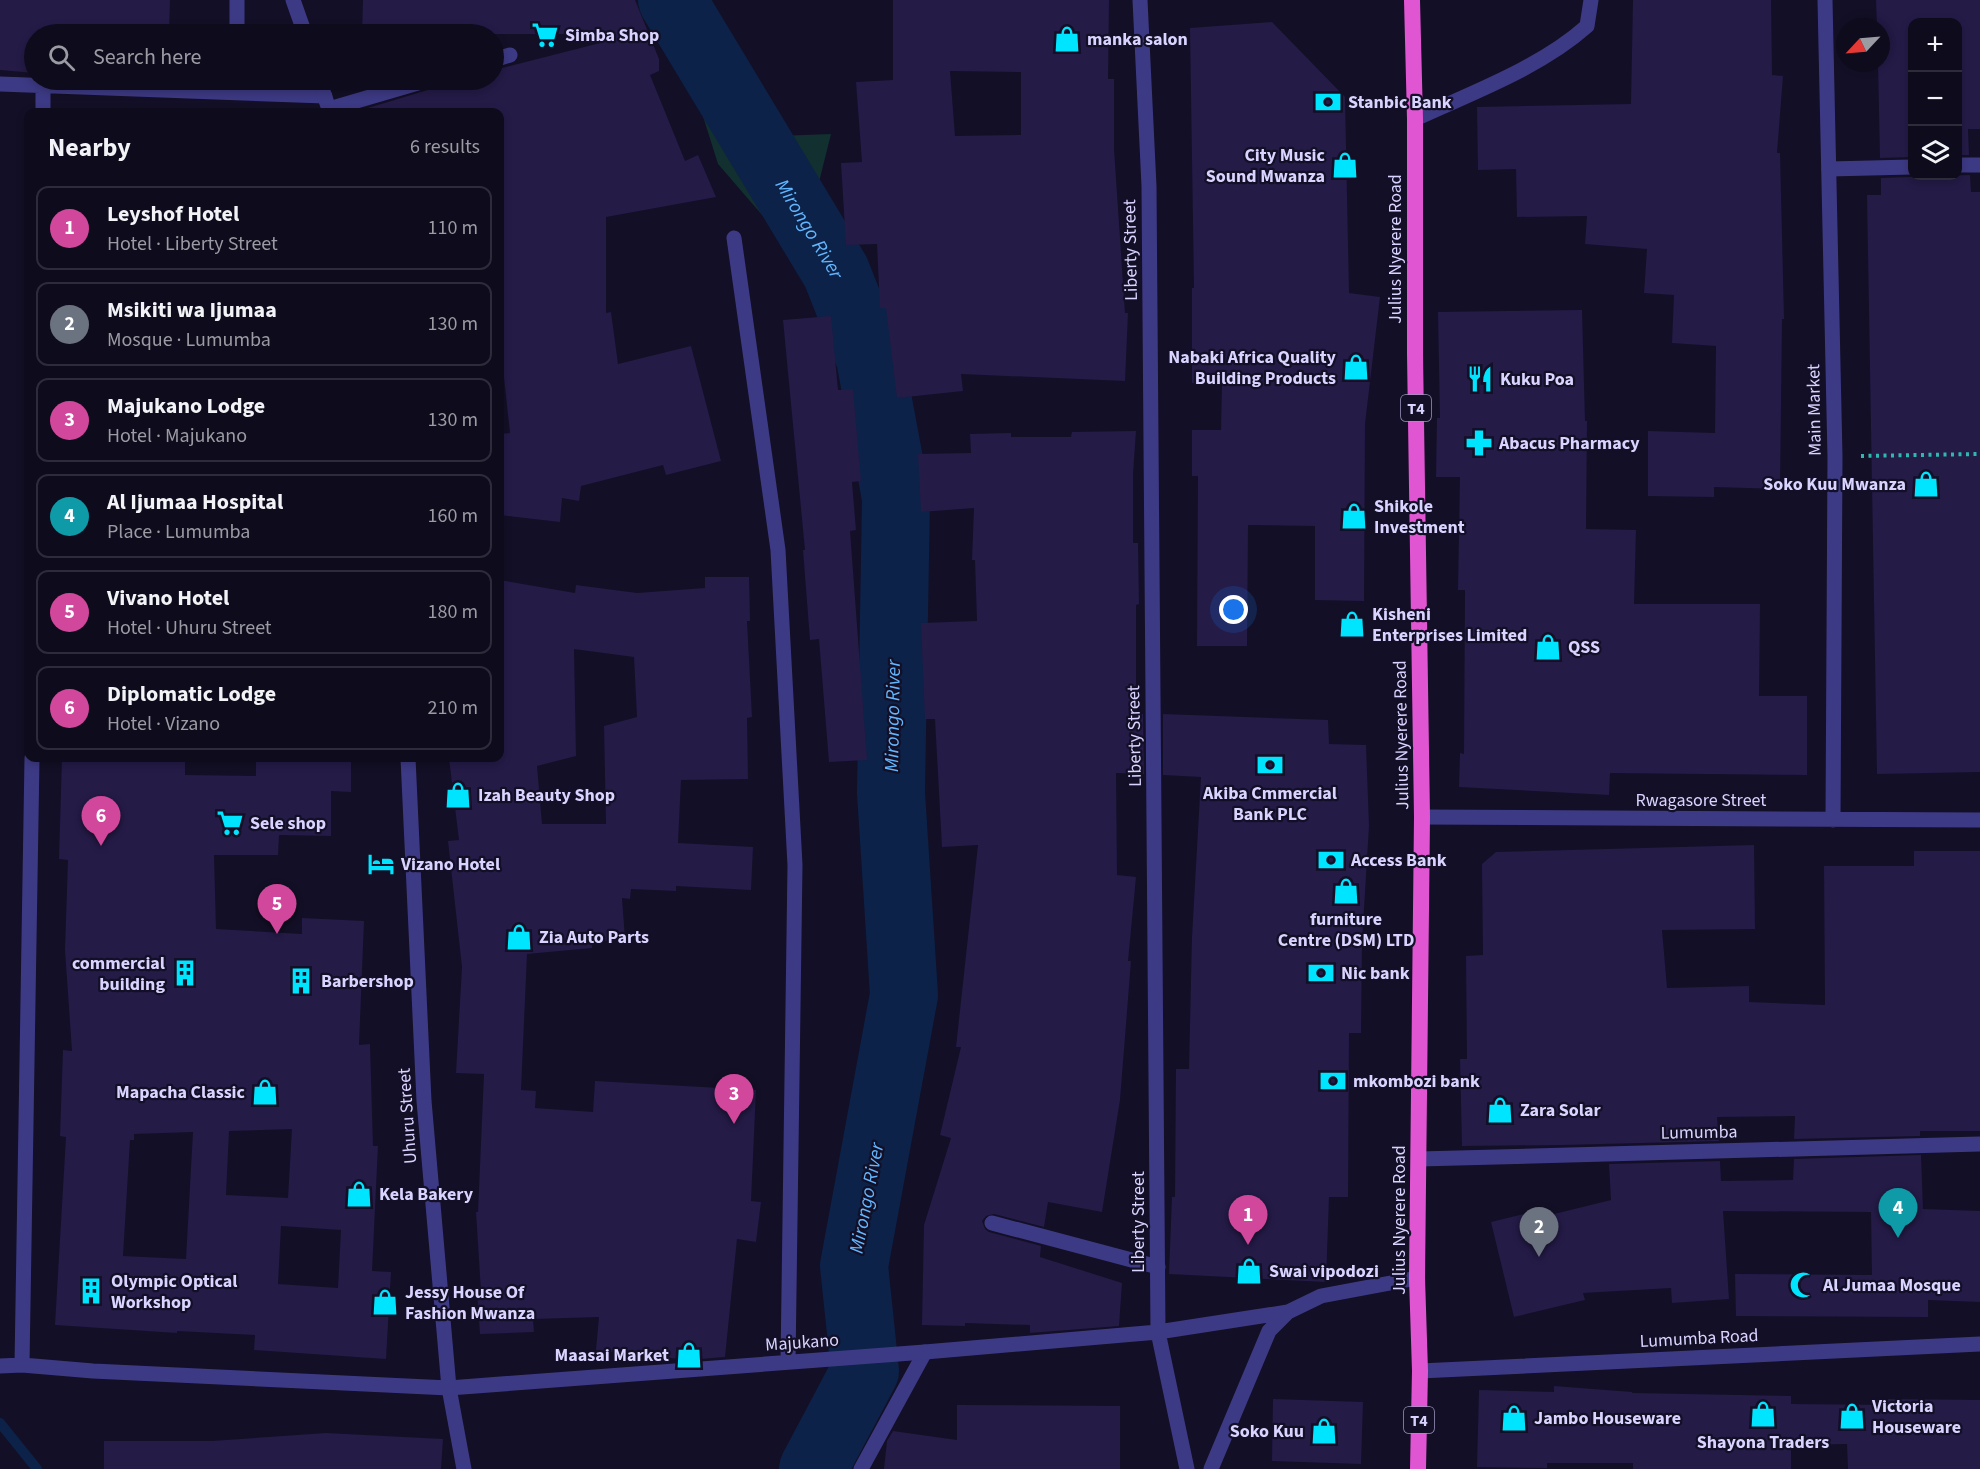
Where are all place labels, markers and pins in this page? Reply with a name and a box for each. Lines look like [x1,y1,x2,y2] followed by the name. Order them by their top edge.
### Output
[530,20,560,50] supermarket icon: Simba Shop
[565,23,659,48] place label: Simba Shop
[1052,24,1082,54] shop icon: manka salon
[1087,27,1188,52] place label: manka salon
[1313,87,1343,117] bank icon: Stanbic Bank
[1348,90,1452,115] place label: Stanbic Bank
[1206,143,1326,189] place label: City Music Sound Mwanza
[1330,150,1360,180] shop icon: City Music Sound Mwanza
[1168,345,1337,391] place label: Nabaki Africa Quality Building Products
[1341,352,1371,382] shop icon: Nabaki Africa Quality Building Products
[1465,364,1495,394] restaurant icon: Kuku Poa
[1500,367,1574,392] place label: Kuku Poa
[1464,428,1494,458] pharmacy icon: Abacus Pharmacy
[1498,431,1640,456] place label: Abacus Pharmacy
[1911,469,1941,499] shop icon: Soko Kuu Mwanza
[1763,472,1906,497] place label: Soko Kuu Mwanza
[1374,494,1465,540] place label: Shikole Investment
[1339,501,1369,531] shop icon: Shikole Investment
[1372,602,1527,648] place label: Kisheni Enterprises Limited
[1337,609,1367,639] shop icon: Kisheni Enterprises Limited
[1533,632,1563,662] shop icon: QSS
[1568,635,1600,660] place label: QSS
[1255,750,1285,780] bank icon: Akiba Cmmercial Bank PLC
[443,780,473,810] shop icon: Izah Beauty Shop
[1202,781,1337,827] place label: Akiba Cmmercial Bank PLC
[478,783,615,808] place label: Izah Beauty Shop
[82,796,120,846] pin: 6
[215,808,245,838] supermarket icon: Sele shop
[250,811,326,836] place label: Sele shop
[1316,845,1346,875] bank icon: Access Bank
[1350,848,1447,873] place label: Access Bank
[366,849,396,879] hotel icon: Vizano Hotel
[400,852,500,877] place label: Vizano Hotel
[1331,876,1361,906] shop icon: furniture Centre (DSM) LTD
[258,884,296,934] pin: 5
[1278,907,1414,953] place label: furniture Centre (DSM) LTD
[504,922,534,952] shop icon: Zia Auto Parts
[539,925,649,950] place label: Zia Auto Parts
[72,951,165,997] place label: commercial building
[170,958,200,988] building icon: commercial building
[1306,958,1336,988] bank icon: Nic bank
[1341,961,1410,986] place label: Nic bank
[286,966,316,996] building icon: Barbershop
[321,969,414,994] place label: Barbershop
[1318,1066,1348,1096] bank icon: mkombozi bank
[1353,1069,1480,1094] place label: mkombozi bank
[714,1074,754,1124] pin: 3
[250,1077,280,1107] shop icon: Mapacha Classic
[116,1080,246,1105] place label: Mapacha Classic
[1485,1095,1515,1125] shop icon: Zara Solar
[1520,1098,1601,1123] place label: Zara Solar
[344,1179,374,1209] shop icon: Kela Bakery
[379,1182,474,1207] place label: Kela Bakery
[1878,1188,1918,1238] pin: 4
[1228,1196,1268,1245] pin: 1
[1520,1208,1558,1257] pin: 2
[1234,1256,1264,1286] shop icon: Swai vipodozi
[1269,1259,1379,1284] place label: Swai vipodozi
[111,1269,237,1315] place label: Olympic Optical Workshop
[1788,1270,1818,1300] mosque icon: Al Jumaa Mosque
[1822,1273,1961,1298] place label: Al Jumaa Mosque
[76,1276,106,1306] building icon: Olympic Optical Workshop
[405,1280,535,1326] place label: Jessy House Of Fashion Mwanza
[370,1287,400,1317] shop icon: Jessy House Of Fashion Mwanza
[674,1340,704,1370] shop icon: Maasai Market
[555,1343,669,1368] place label: Maasai Market
[1871,1394,1961,1440] place label: Victoria Houseware
[1748,1399,1778,1429] shop icon: Shayona Traders
[1837,1401,1867,1431] shop icon: Victoria Houseware
[1499,1403,1529,1433] shop icon: Jambo Houseware
[1534,1406,1681,1431] place label: Jambo Houseware
[1309,1416,1339,1446] shop icon: Soko Kuu
[1230,1419,1304,1444] place label: Soko Kuu
[1697,1430,1829,1455] place label: Shayona Traders

